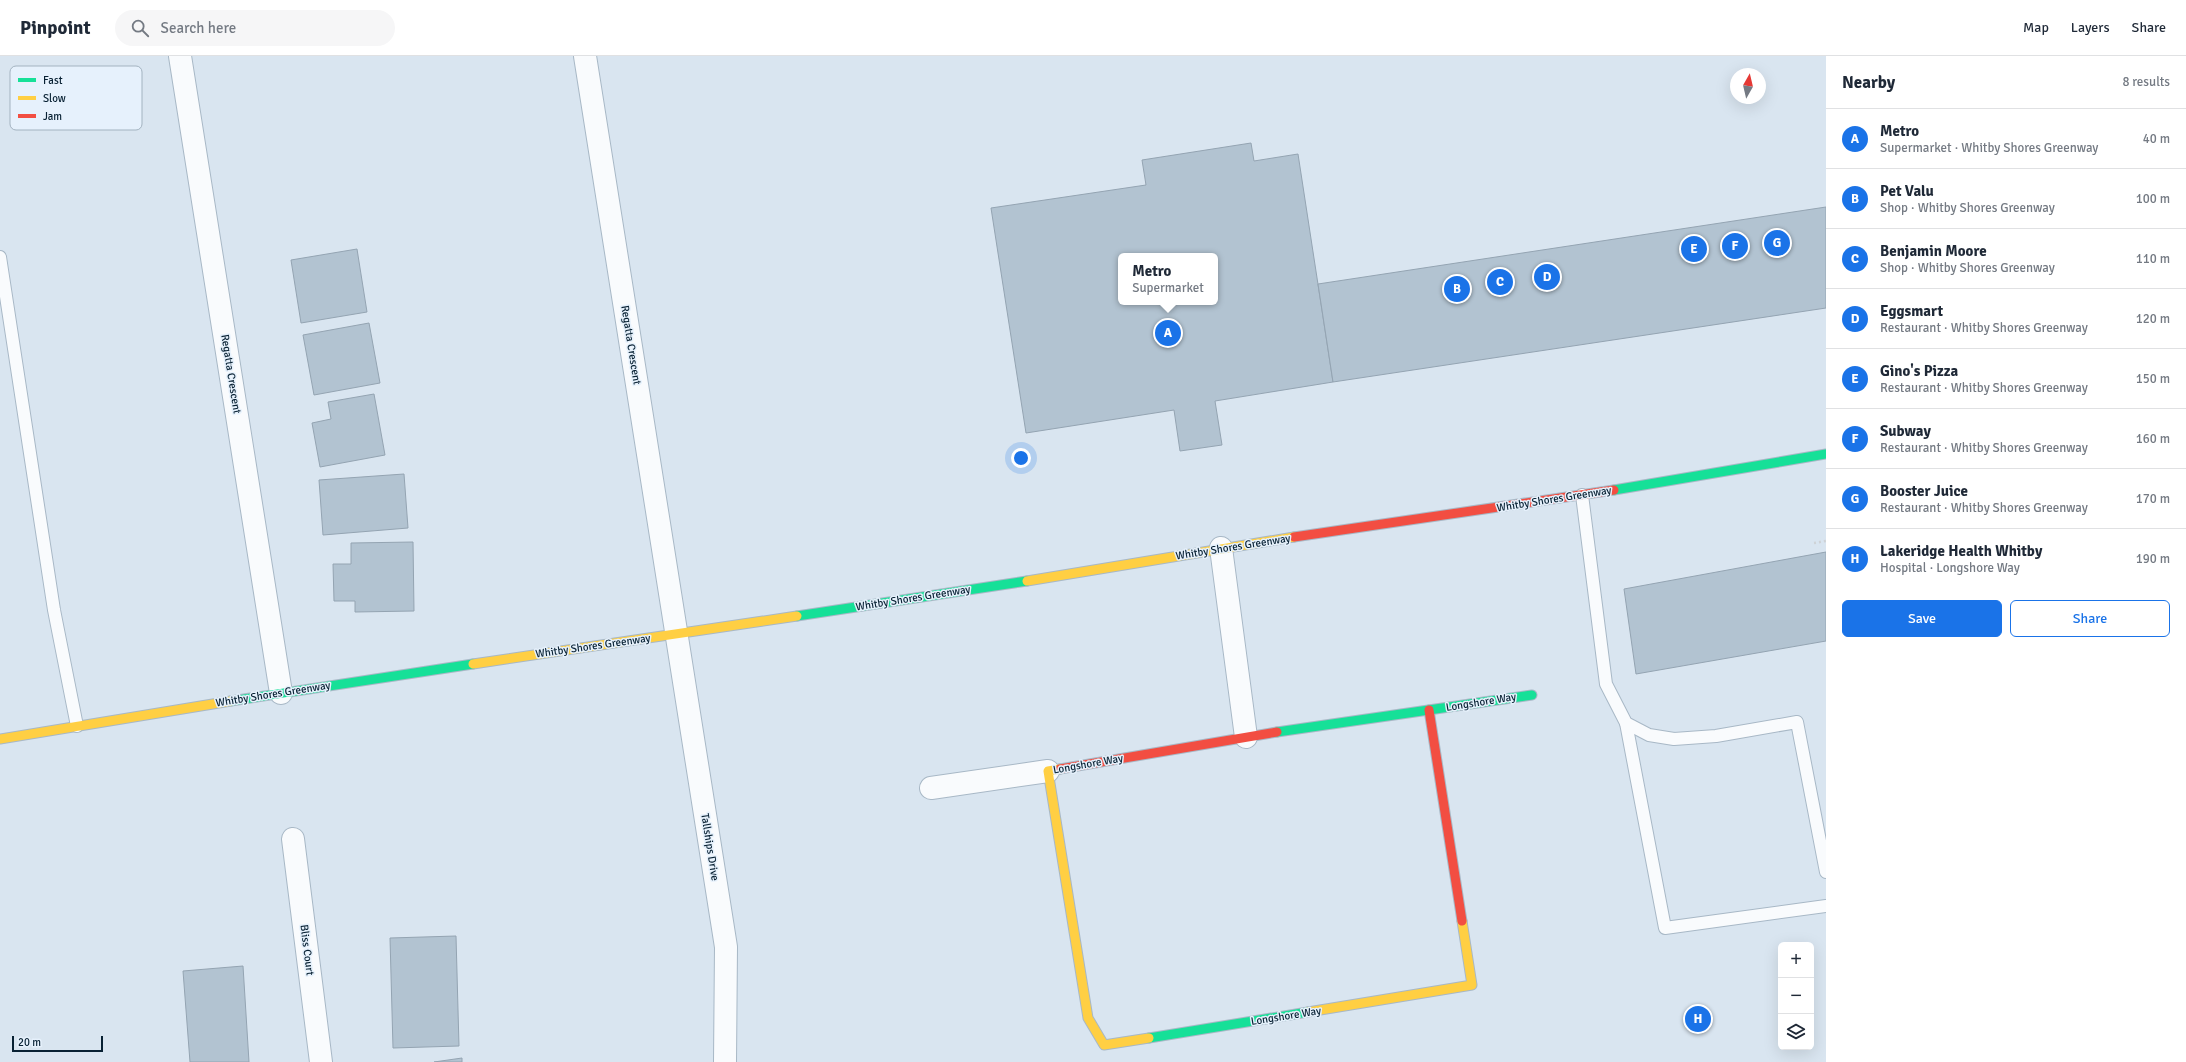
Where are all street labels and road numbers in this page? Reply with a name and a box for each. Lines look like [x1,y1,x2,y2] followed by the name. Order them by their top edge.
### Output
[618,304,644,386] street label: Regatta Crescent
[218,333,244,415] street label: Regatta Crescent
[1496,483,1613,514] street label: Whitby Shores Greenway
[1175,531,1292,562] street label: Whitby Shores Greenway
[855,582,972,613] street label: Whitby Shores Greenway
[535,631,652,661] street label: Whitby Shores Greenway
[215,678,332,709] street label: Whitby Shores Greenway
[1445,690,1518,714] street label: Longshore Way
[1052,751,1125,777] street label: Longshore Way
[698,812,722,882] street label: Tallships Drive
[297,924,317,976] street label: Bliss Court
[1250,1004,1323,1028] street label: Longshore Way

